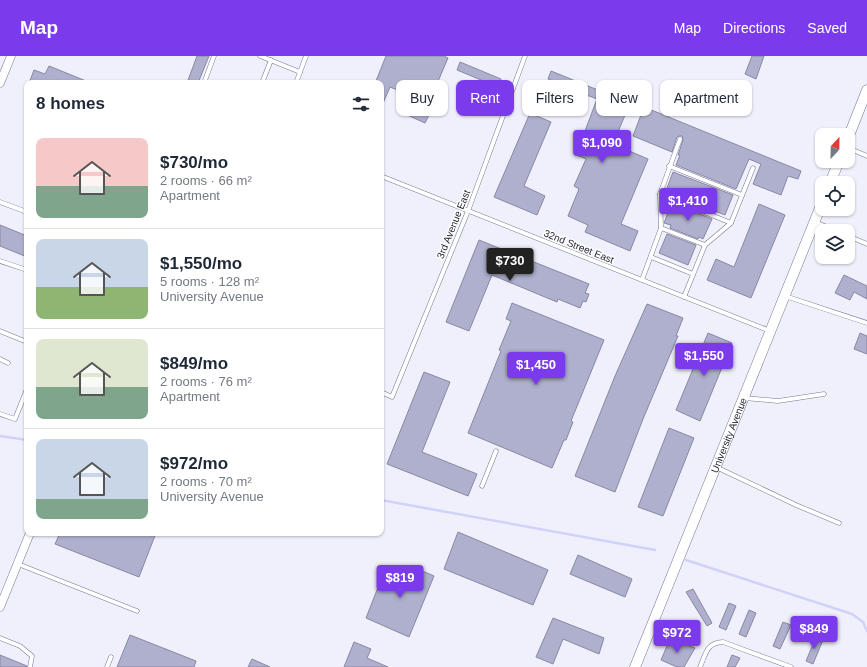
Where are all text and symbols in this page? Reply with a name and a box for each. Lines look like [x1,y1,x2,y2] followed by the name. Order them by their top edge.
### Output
[20,17,58,38] text: Map
[674,20,701,36] text: Map
[723,20,785,36] text: Directions
[807,20,847,36] text: Saved
[396,80,448,116] chip: Buy
[456,80,514,116] chip: Rent
[522,80,588,116] chip: Filters
[596,80,652,116] chip: New
[660,80,752,116] chip: Apartment
[350,93,372,115] icon: filters
[36,94,105,113] text: 8 homes
[815,128,855,168] north arrow
[815,128,855,264] map controls
[569,130,635,164] pin: $1,090
[582,135,622,150] text: $1,090
[160,153,228,172] text: $730/mo
[68,154,116,202] icon: home
[160,173,252,188] text: 2 rooms · 66 m²
[815,176,855,216] button: locate
[160,188,220,203] text: Apartment
[435,188,472,260] street label: 3rd Avenue East
[655,188,721,222] pin: $1,410
[668,193,708,208] text: $1,410
[815,224,855,264] button: layers
[542,227,616,266] street label: 32nd Street East
[486,248,534,282] pin: $730
[496,253,524,268] text: $730
[160,254,242,273] text: $1,550/mo
[68,255,116,303] icon: home
[160,274,259,289] text: 5 rooms · 128 m²
[160,289,264,304] text: University Avenue
[671,343,737,377] pin: $1,550
[684,348,724,363] text: $1,550
[503,352,569,386] pin: $1,450
[160,354,228,373] text: $849/mo
[68,355,116,403] icon: home
[516,357,556,372] text: $1,450
[160,374,252,389] text: 2 rooms · 76 m²
[160,389,220,404] text: Apartment
[709,396,749,474] street label: University Avenue
[160,454,228,473] text: $972/mo
[68,455,116,503] icon: home
[160,474,252,489] text: 2 rooms · 70 m²
[160,489,264,504] text: University Avenue
[376,565,424,599] pin: $819
[386,570,414,585] text: $819
[790,616,838,650] pin: $849
[653,620,701,654] pin: $972
[800,621,828,636] text: $849
[663,625,691,640] text: $972

